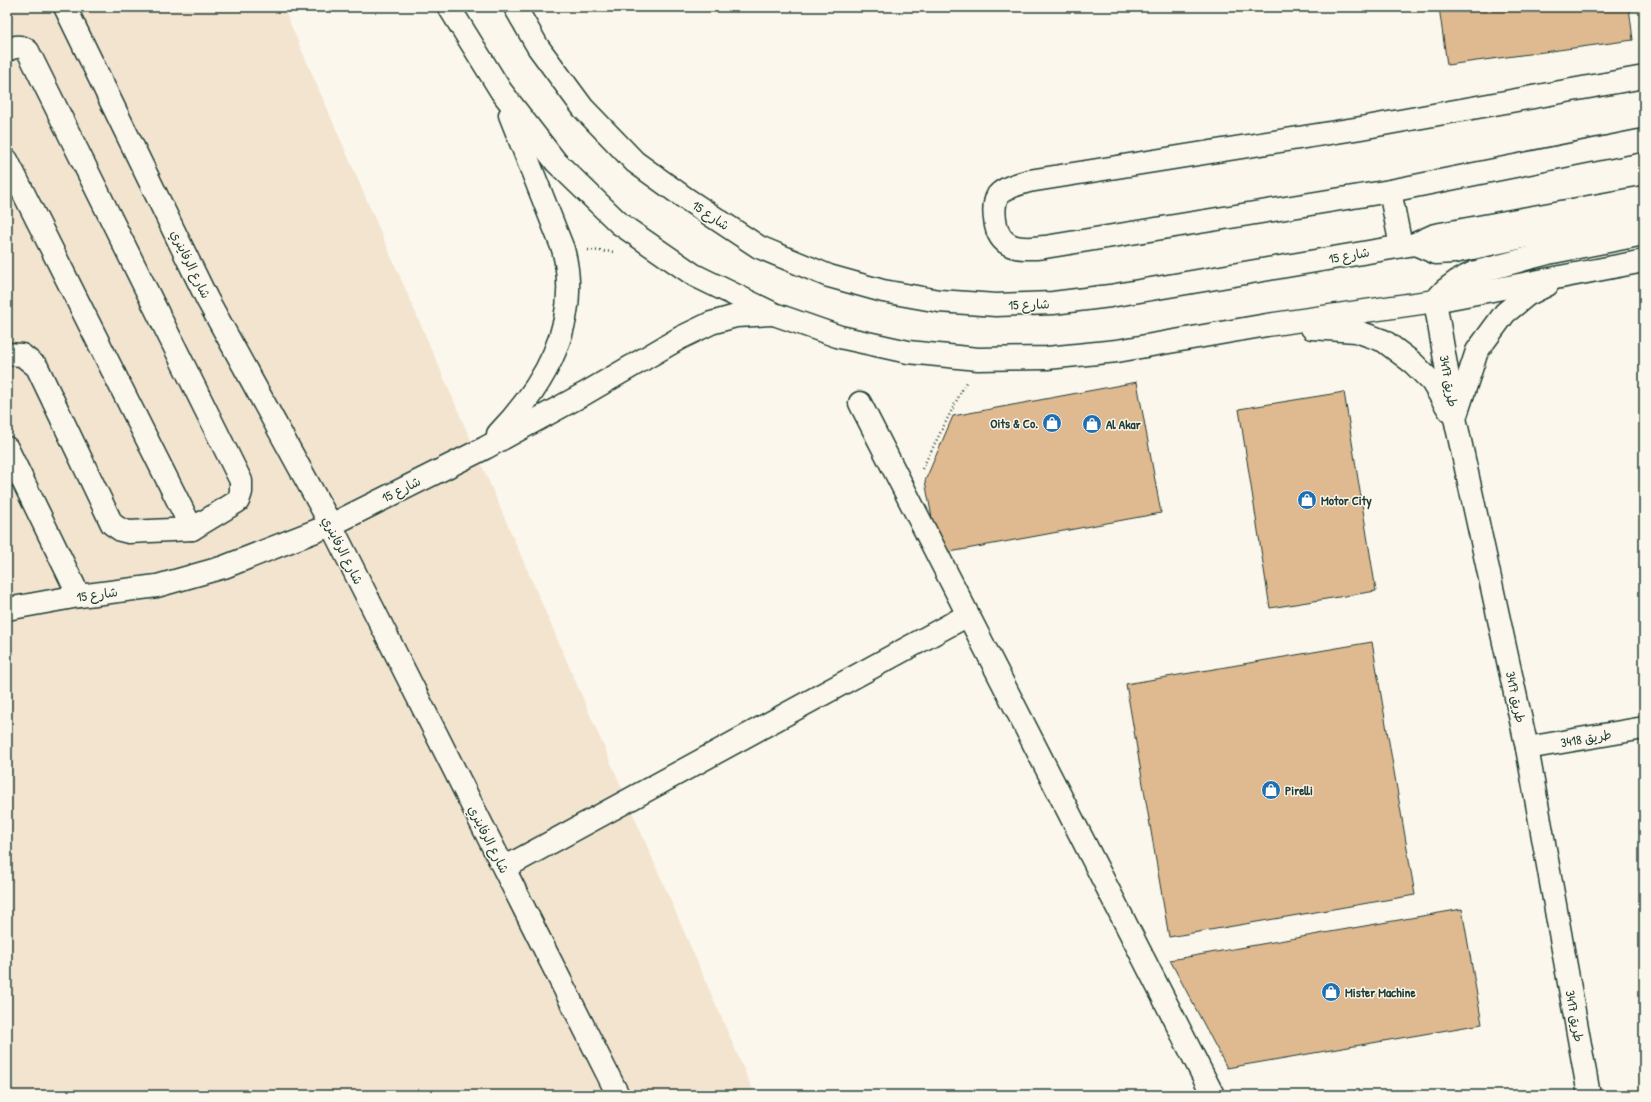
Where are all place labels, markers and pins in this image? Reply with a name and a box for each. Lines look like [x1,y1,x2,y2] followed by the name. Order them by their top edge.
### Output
[1041,412,1063,434] shop icon: Oits & Co.
[1081,413,1103,435] shop icon: Al Akar
[990,414,1038,432] place label: Oits & Co.
[1106,415,1142,433] place label: Al Akar
[1296,489,1318,511] shop icon: Motor City
[1321,491,1372,510] place label: Motor City
[1260,779,1282,801] shop icon: Pirelli
[1285,781,1313,799] place label: Pirelli
[1320,981,1342,1003] shop icon: Mister Machine
[1345,983,1416,1001] place label: Mister Machine

